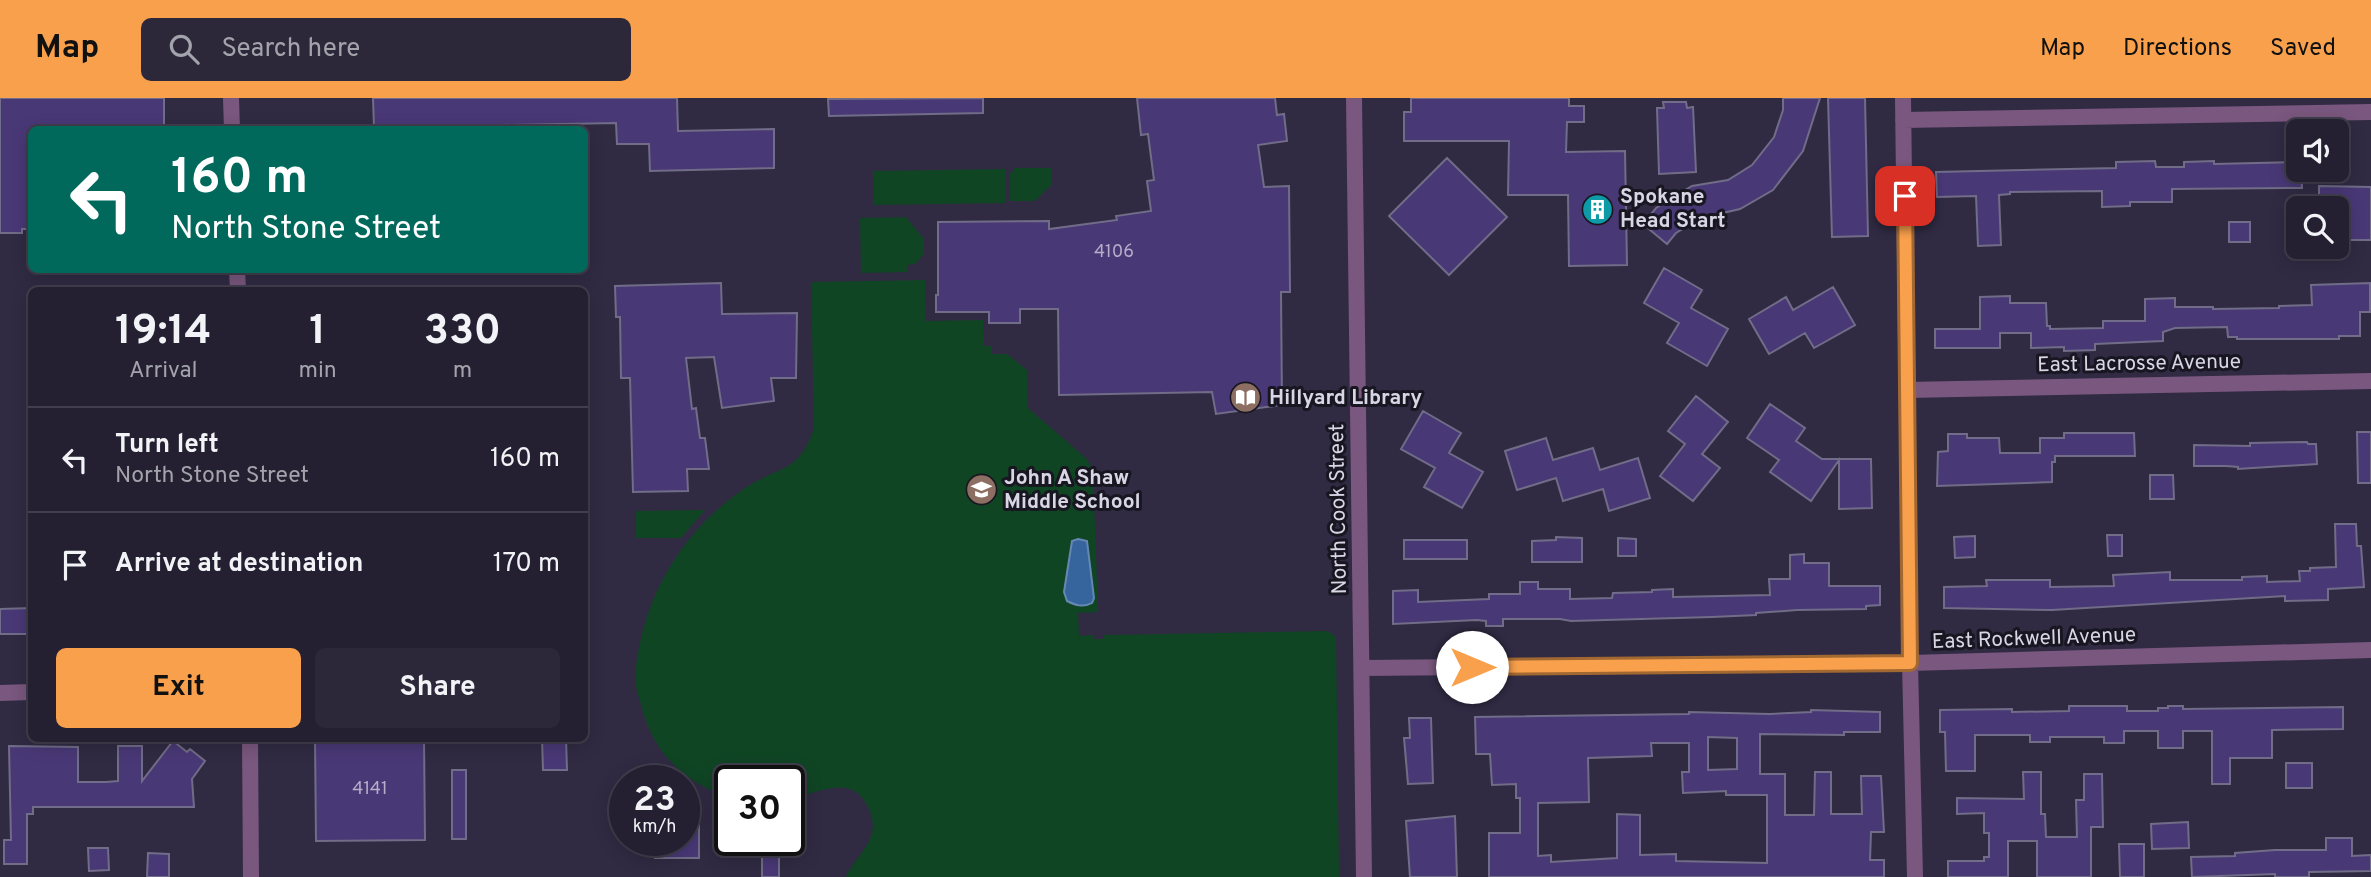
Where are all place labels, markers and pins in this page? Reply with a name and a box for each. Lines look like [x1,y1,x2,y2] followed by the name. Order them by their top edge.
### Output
[1875,166,1935,226] pin
[1620,184,1726,235] place label: Spokane Head Start
[1580,192,1614,226] building icon: Spokane Head Start
[1229,381,1263,415] library icon: Hillyard Library
[1269,385,1422,412] place label: Hillyard Library
[1004,465,1141,516] place label: John A Shaw Middle School
[964,473,998,507] school or university icon: John A Shaw Middle School

